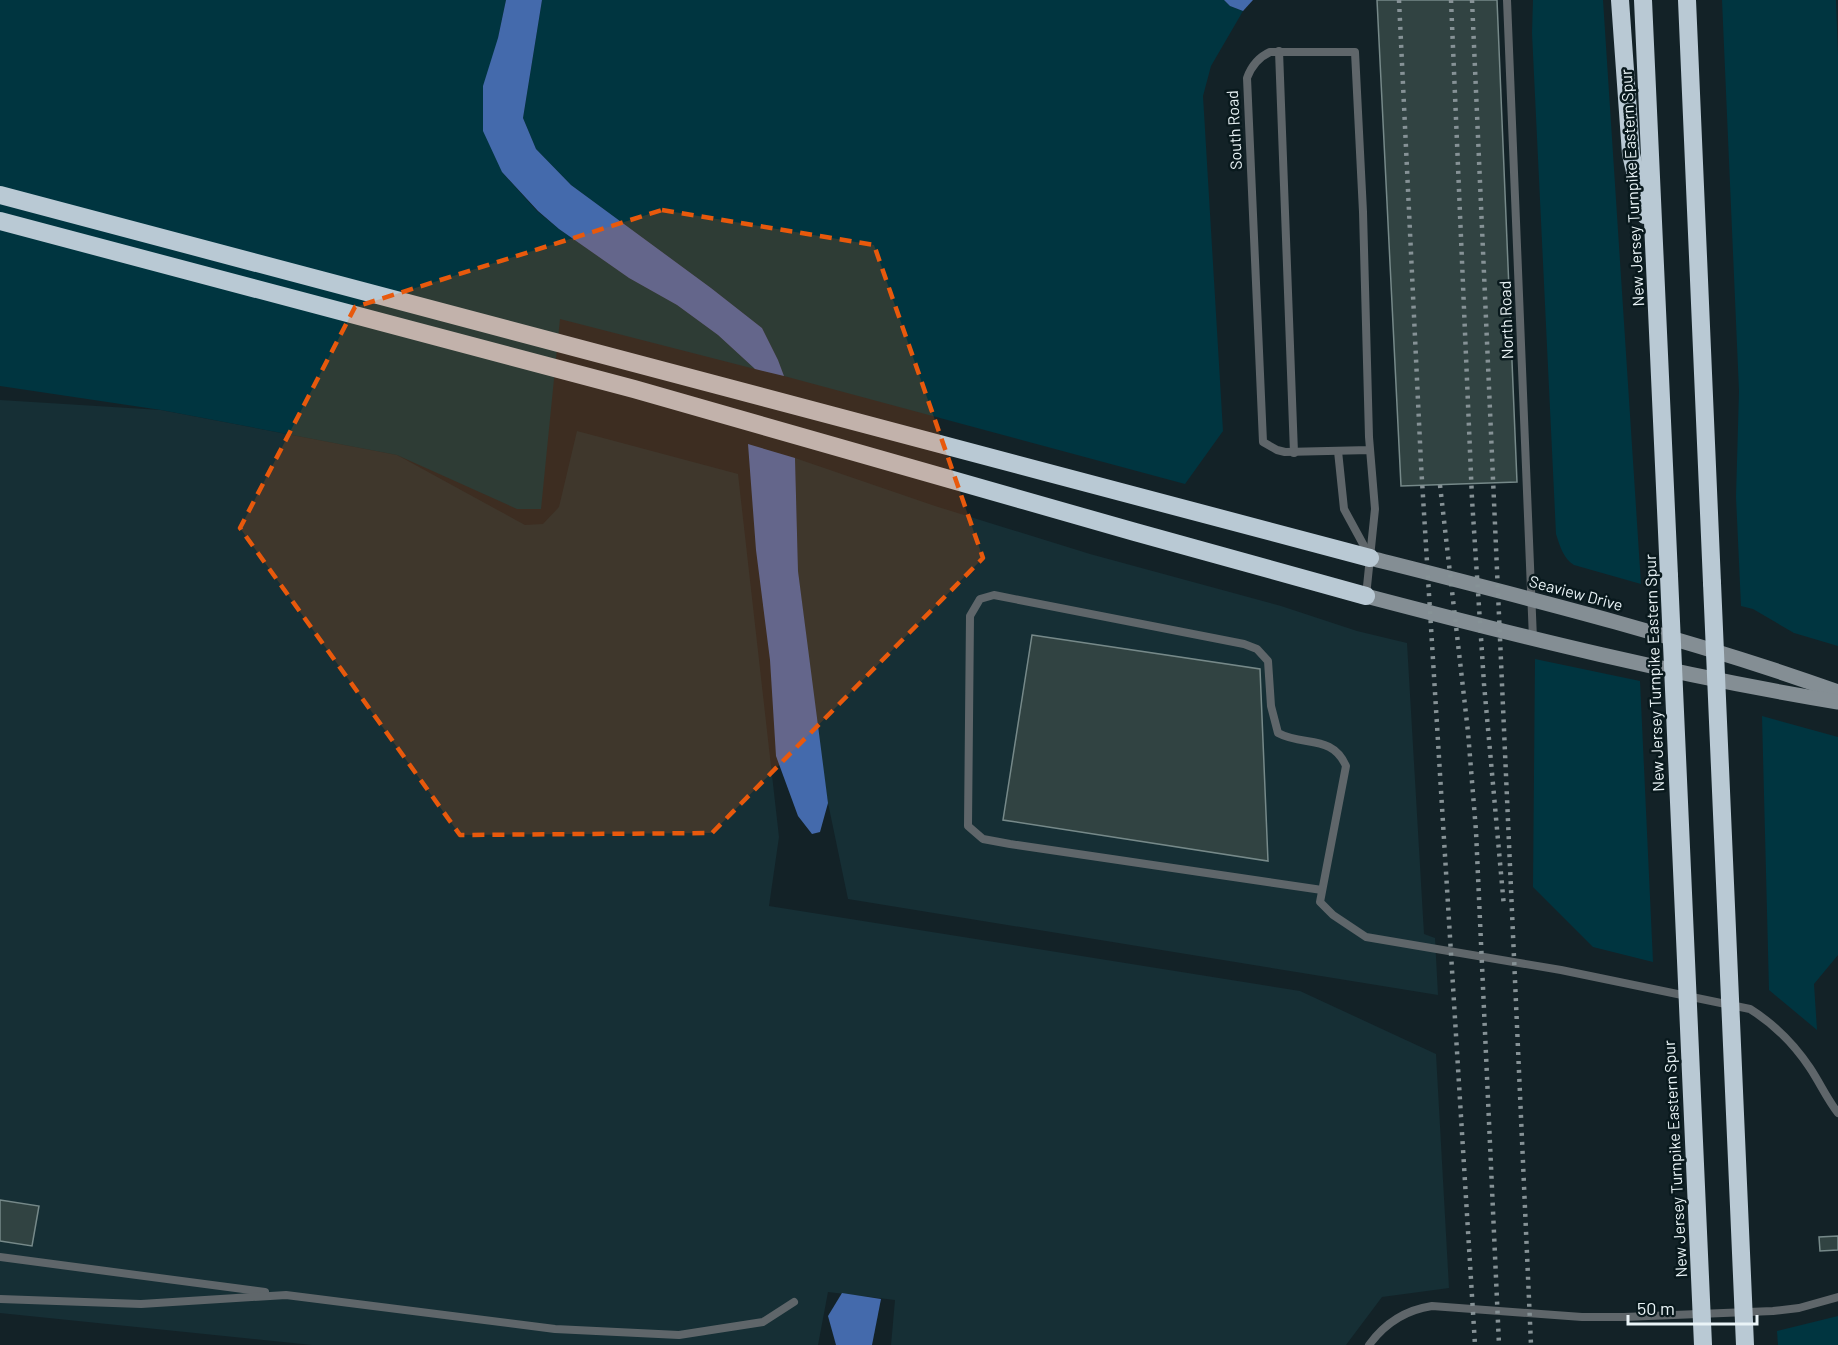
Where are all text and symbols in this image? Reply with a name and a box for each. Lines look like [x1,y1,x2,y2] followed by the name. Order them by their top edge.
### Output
[1616,69,1647,307] street label: New Jersey Turnpike Eastern Spur
[1222,90,1245,170] street label: South Road
[1495,280,1516,360] street label: North Road
[1640,554,1667,792] street label: New Jersey Turnpike Eastern Spur
[1527,571,1625,614] street label: Seaview Drive
[1659,1040,1690,1278] street label: New Jersey Turnpike Eastern Spur
[1628,1288,1757,1326] scale bar
[1637,1297,1675,1319] text: 50 m

